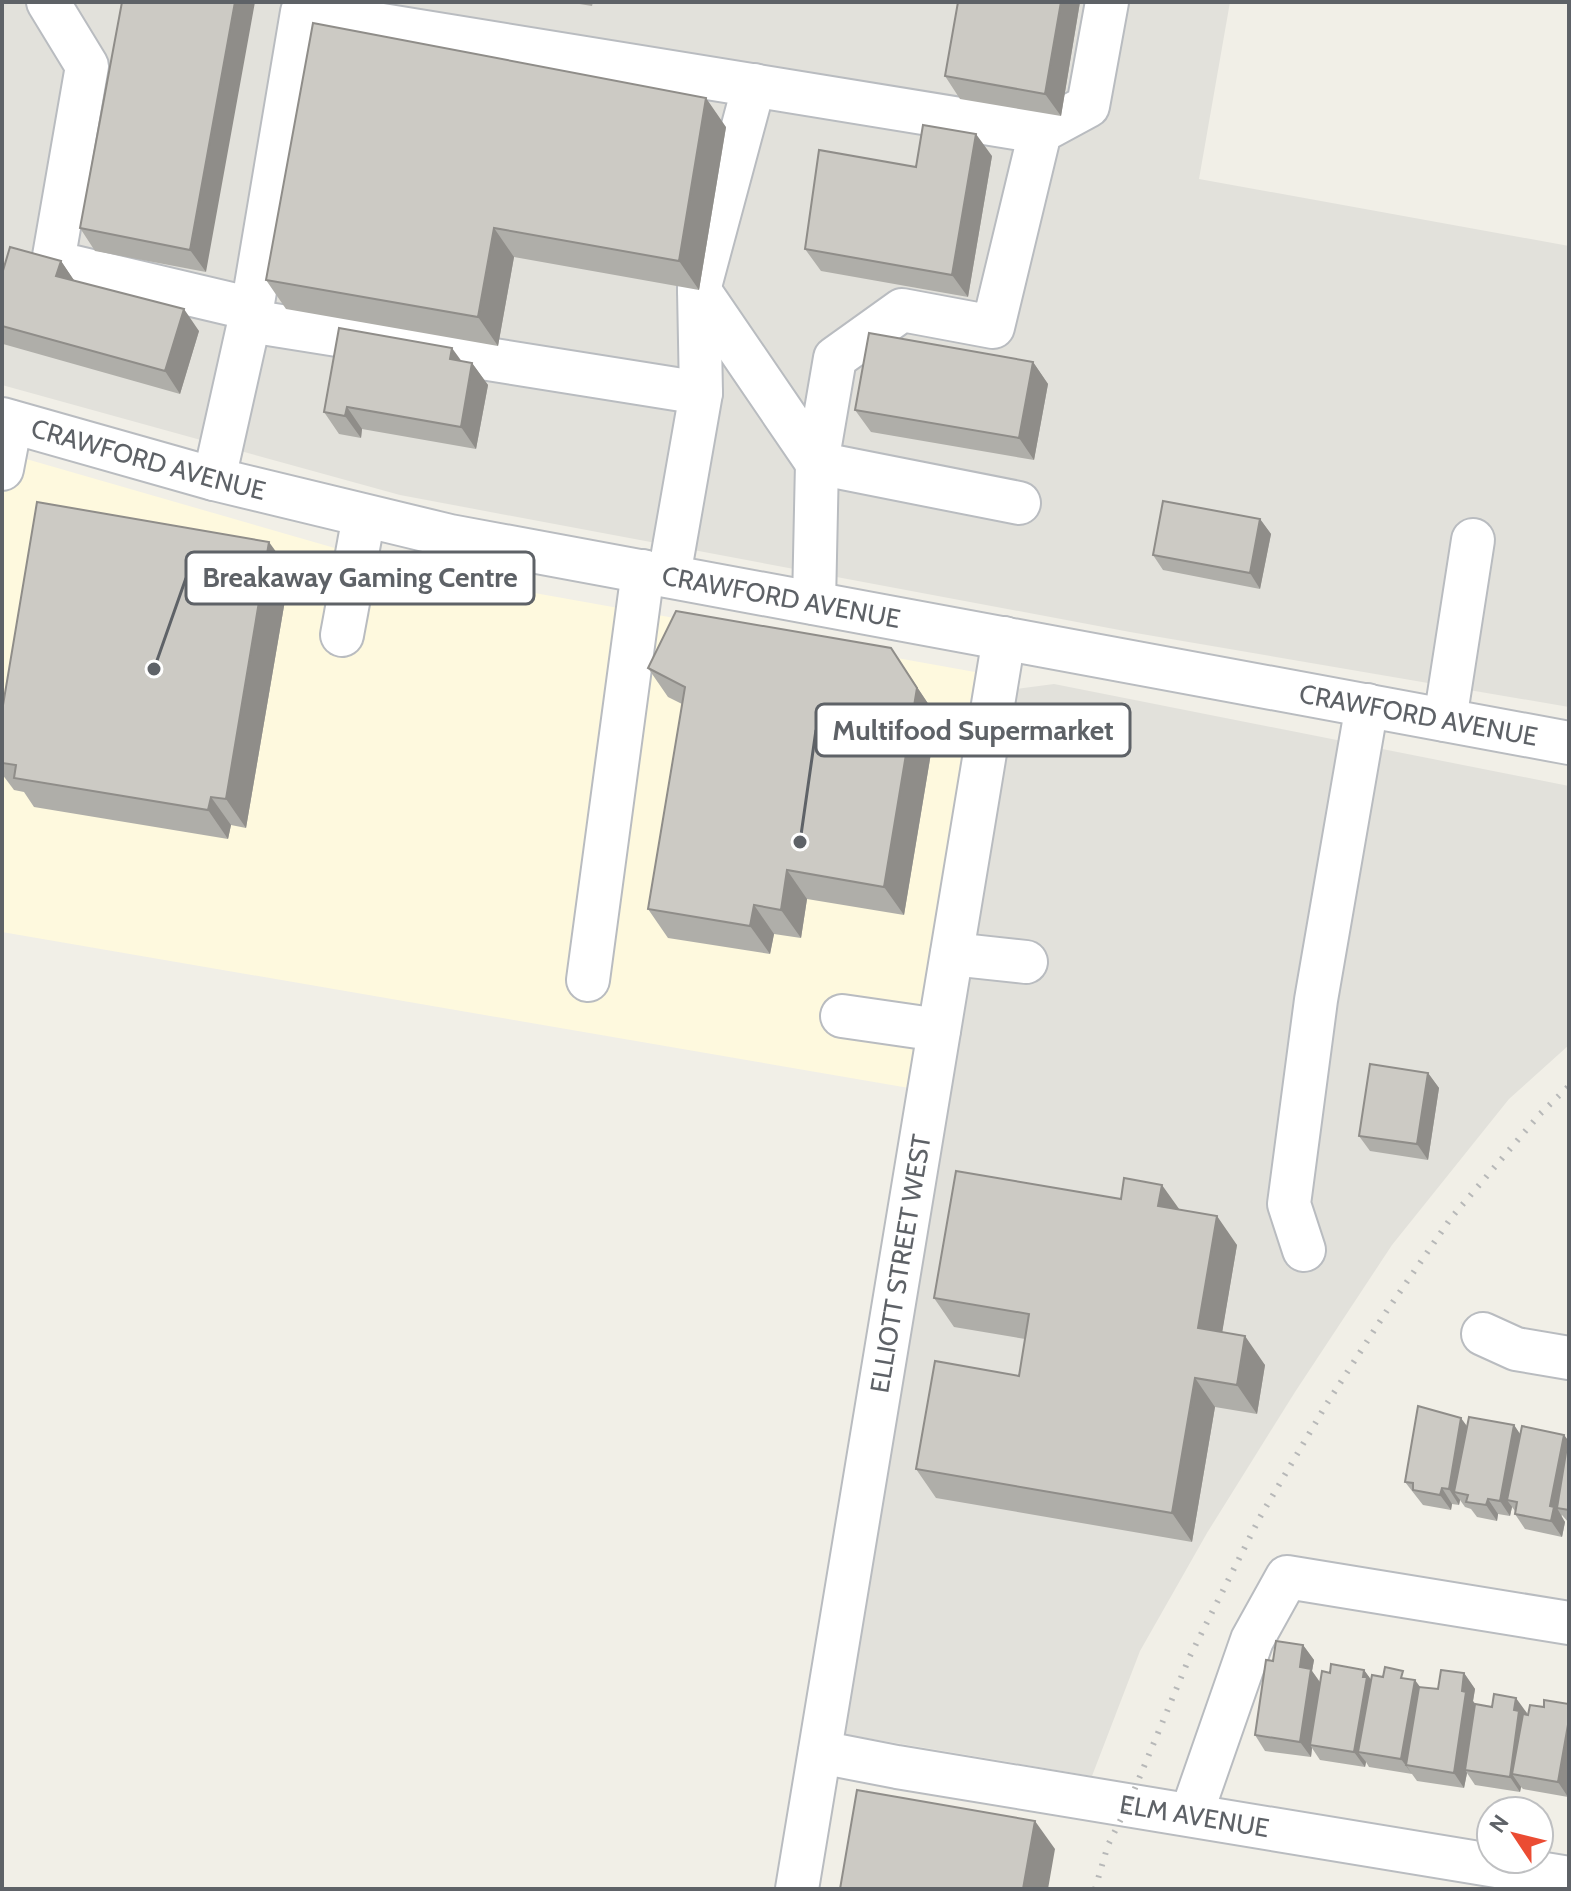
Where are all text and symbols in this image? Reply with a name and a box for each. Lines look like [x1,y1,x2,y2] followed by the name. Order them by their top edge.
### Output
[28,412,269,507] street label: CRAWFORD AVENUE
[186,552,534,604] callout: Breakaway Gaming Centre
[202,560,518,594] text: Breakaway Gaming Centre
[659,560,903,635] street label: CRAWFORD AVENUE
[1297,677,1540,753] street label: CRAWFORD AVENUE
[816,704,1130,756] callout: Multifood Supermarket
[832,713,1114,747] text: Multifood Supermarket
[863,1132,938,1395] street label: ELLIOTT STREET WEST
[1117,1788,1272,1844] street label: ELM AVENUE
[1475,1795,1555,1875] north arrow
[1484,1810,1515,1838] text: N

